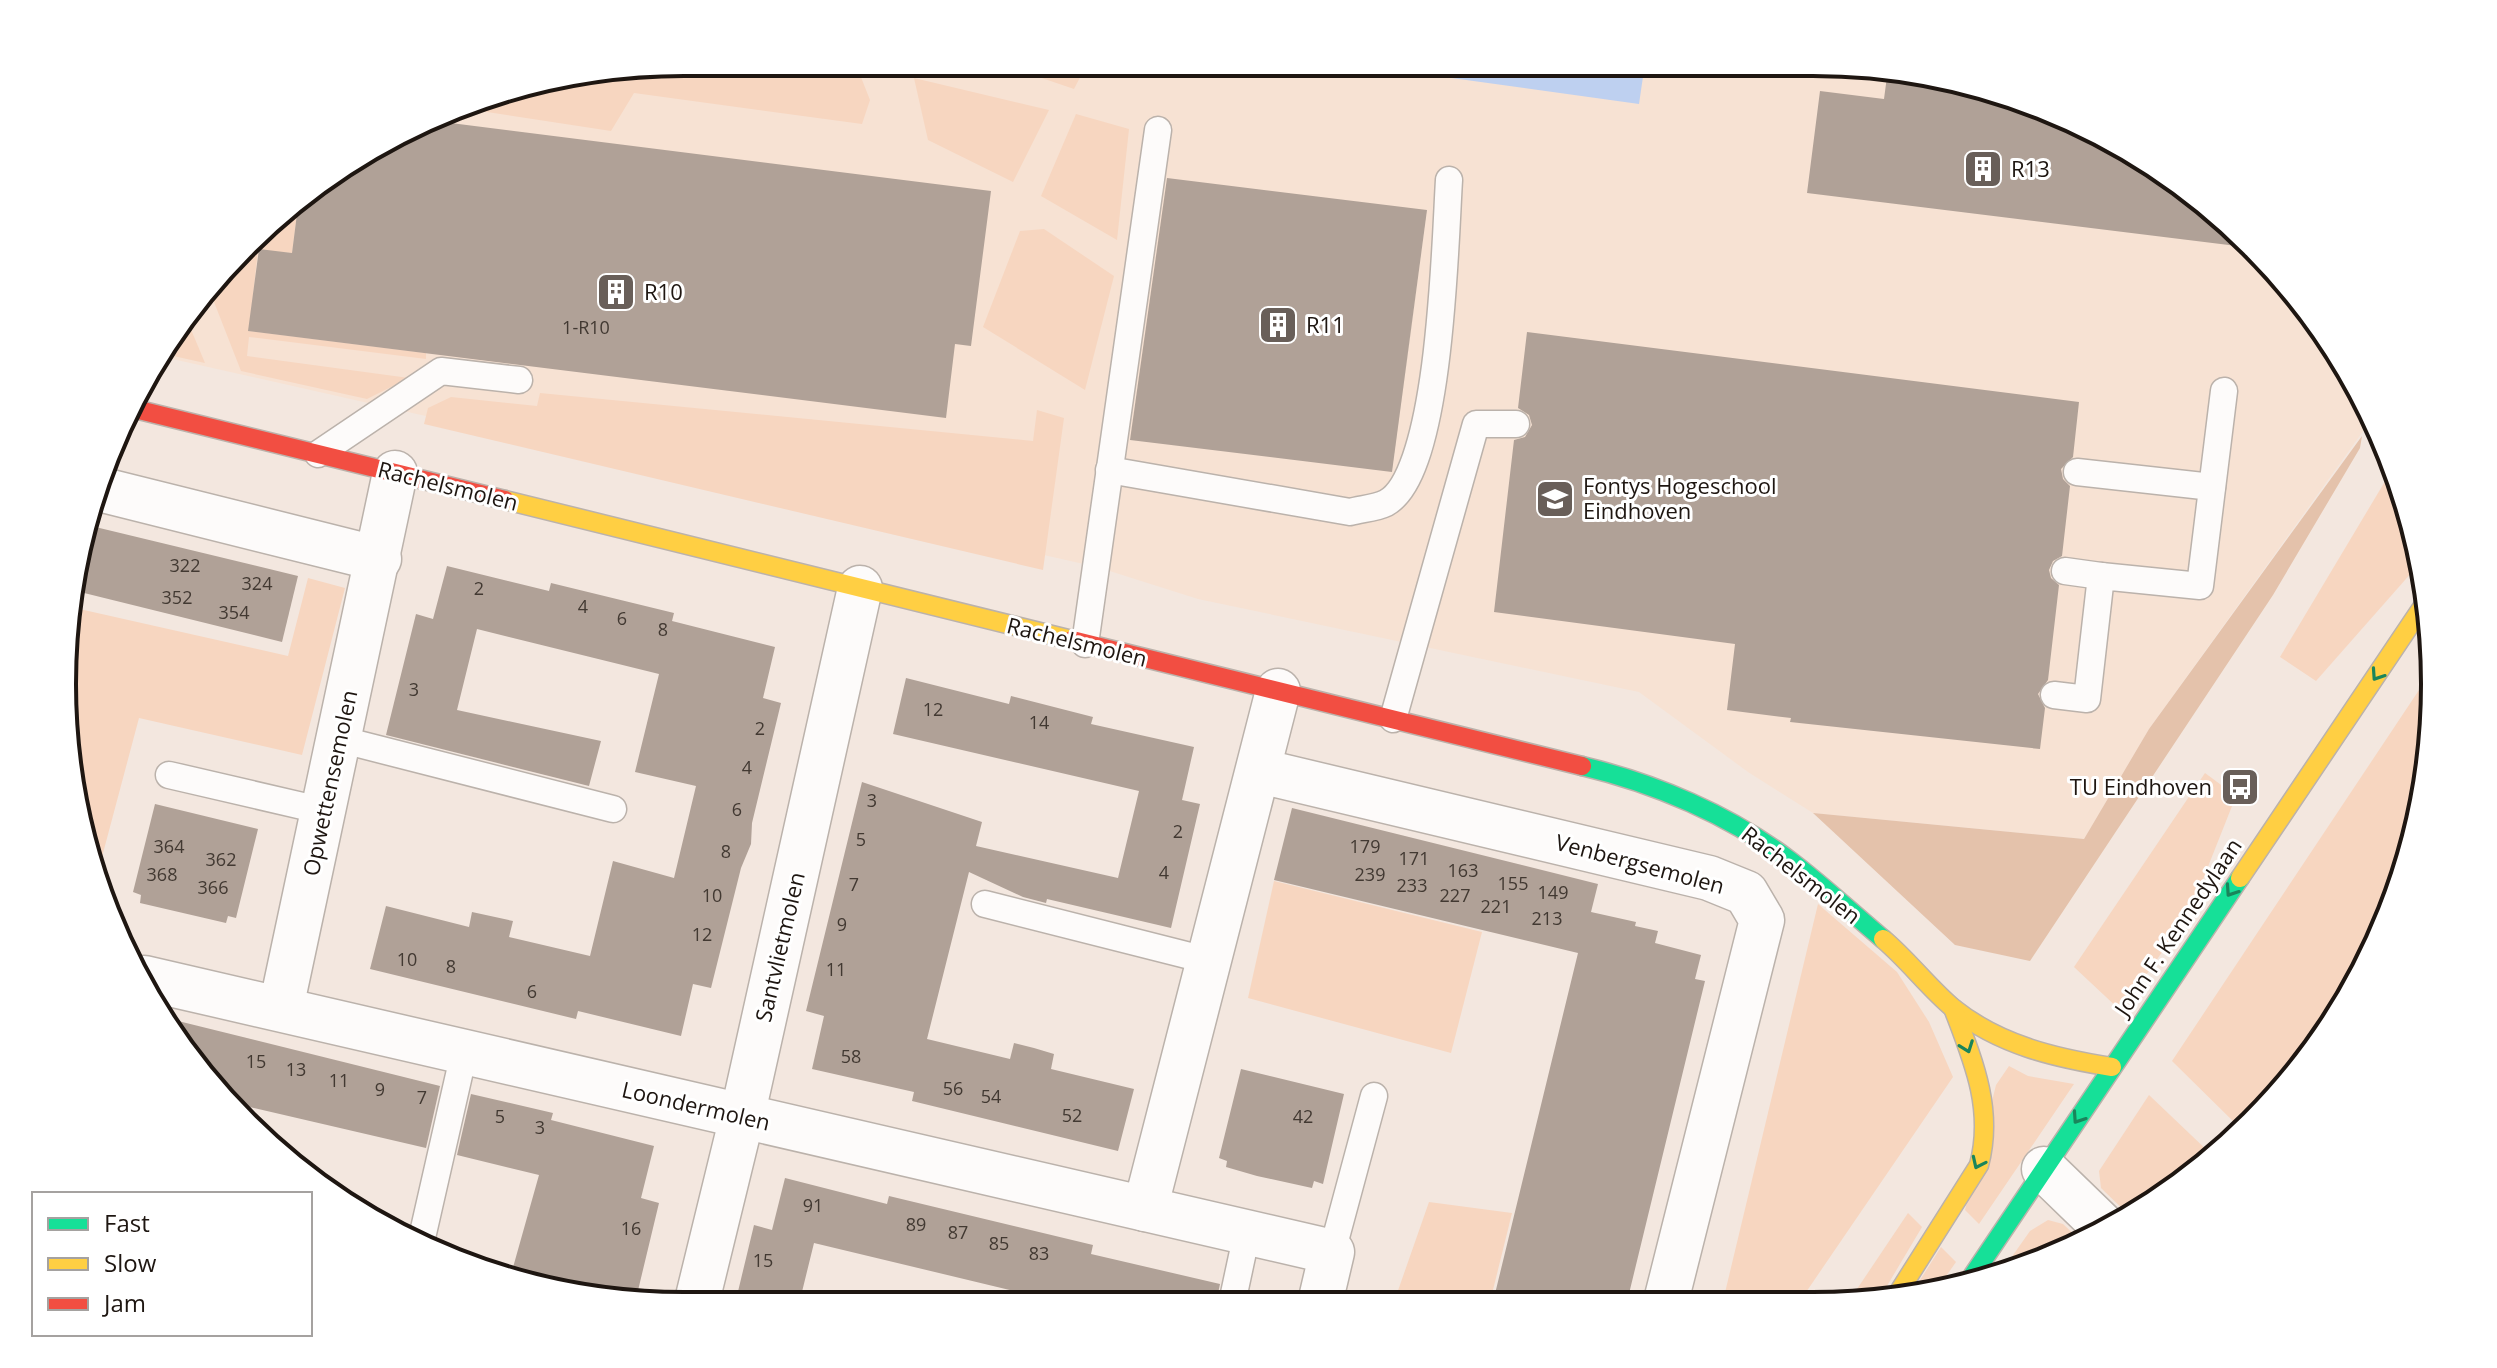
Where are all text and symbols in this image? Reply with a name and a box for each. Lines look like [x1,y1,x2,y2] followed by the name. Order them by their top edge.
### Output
[1962,148,2004,190] building icon: R13
[2011,153,2050,183] place label: R13
[595,271,637,313] building icon: R10
[644,276,683,306] place label: R10
[1257,304,1299,346] building icon: R11
[1306,309,1345,339] place label: R11
[562,315,610,339] house number: 1-R10
[375,453,521,517] street label: Rachelsmolen
[1583,470,1776,525] place label: Fontys Hogeschool Eindhoven
[1534,478,1576,520] school or university icon: Fontys Hogeschool Eindhoven
[170,553,200,577] house number: 322
[242,571,272,595] house number: 324
[474,576,484,600] house number: 2
[162,585,192,609] house number: 352
[578,594,588,618] house number: 4
[219,600,249,624] house number: 354
[617,606,627,630] house number: 6
[1004,609,1150,673] street label: Rachelsmolen
[658,617,668,641] house number: 8
[2371,667,2386,681] one-way arrow
[409,677,419,701] house number: 3
[295,687,363,879] street label: Opwettensemolen
[923,697,943,721] house number: 12
[1029,710,1049,734] house number: 14
[755,716,765,740] house number: 2
[742,755,752,779] house number: 4
[2219,766,2261,808] bus stop icon: TU Eindhoven
[2070,771,2212,801] place label: TU Eindhoven
[867,788,877,812] house number: 3
[732,797,742,821] house number: 6
[1736,818,1867,930] street label: Rachelsmolen
[1173,819,1183,843] house number: 2
[1553,826,1728,900] street label: Venbergsemolen
[856,827,866,851] house number: 5
[2106,832,2248,1023] street label: John F. Kennedylaan
[154,834,184,858] house number: 364
[1350,834,1380,858] house number: 179
[721,839,731,863] house number: 8
[1399,846,1429,870] house number: 171
[206,847,236,871] house number: 362
[1448,858,1478,882] house number: 163
[1159,860,1169,884] house number: 4
[147,862,177,886] house number: 368
[1355,862,1385,886] house number: 239
[747,869,811,1025] street label: Santvlietmolen
[1498,871,1528,895] house number: 155
[849,872,859,896] house number: 7
[1397,873,1427,897] house number: 233
[198,875,228,899] house number: 366
[1538,880,1568,904] house number: 149
[2226,882,2241,896] one-way arrow
[702,883,722,907] house number: 10
[1440,883,1470,907] house number: 227
[1481,894,1511,918] house number: 221
[1532,906,1562,930] house number: 213
[837,912,847,936] house number: 9
[692,922,712,946] house number: 12
[397,947,417,971] house number: 10
[446,954,456,978] house number: 8
[826,957,846,981] house number: 11
[527,979,537,1003] house number: 6
[1957,1040,1974,1054] one-way arrow
[841,1044,861,1068] house number: 58
[246,1049,266,1073] house number: 15
[286,1057,306,1081] house number: 13
[329,1068,349,1092] house number: 11
[619,1073,773,1137] street label: Loondermolen
[943,1076,963,1100] house number: 56
[375,1077,385,1101] house number: 9
[981,1084,1001,1108] house number: 54
[417,1085,427,1109] house number: 7
[1062,1103,1082,1127] house number: 52
[495,1104,505,1128] house number: 5
[1293,1104,1313,1128] house number: 42
[2073,1109,2088,1123] one-way arrow
[535,1115,545,1139] house number: 3
[1972,1154,1988,1169] one-way arrow
[32,1192,312,1336] legend
[803,1193,823,1217] house number: 91
[104,1206,150,1239] text: Fast
[906,1212,926,1236] house number: 89
[621,1216,641,1240] house number: 16
[948,1220,968,1244] house number: 87
[989,1231,1009,1255] house number: 85
[1029,1241,1049,1265] house number: 83
[104,1246,157,1279] text: Slow
[753,1248,773,1272] house number: 15
[102,1286,146,1319] text: Jam

